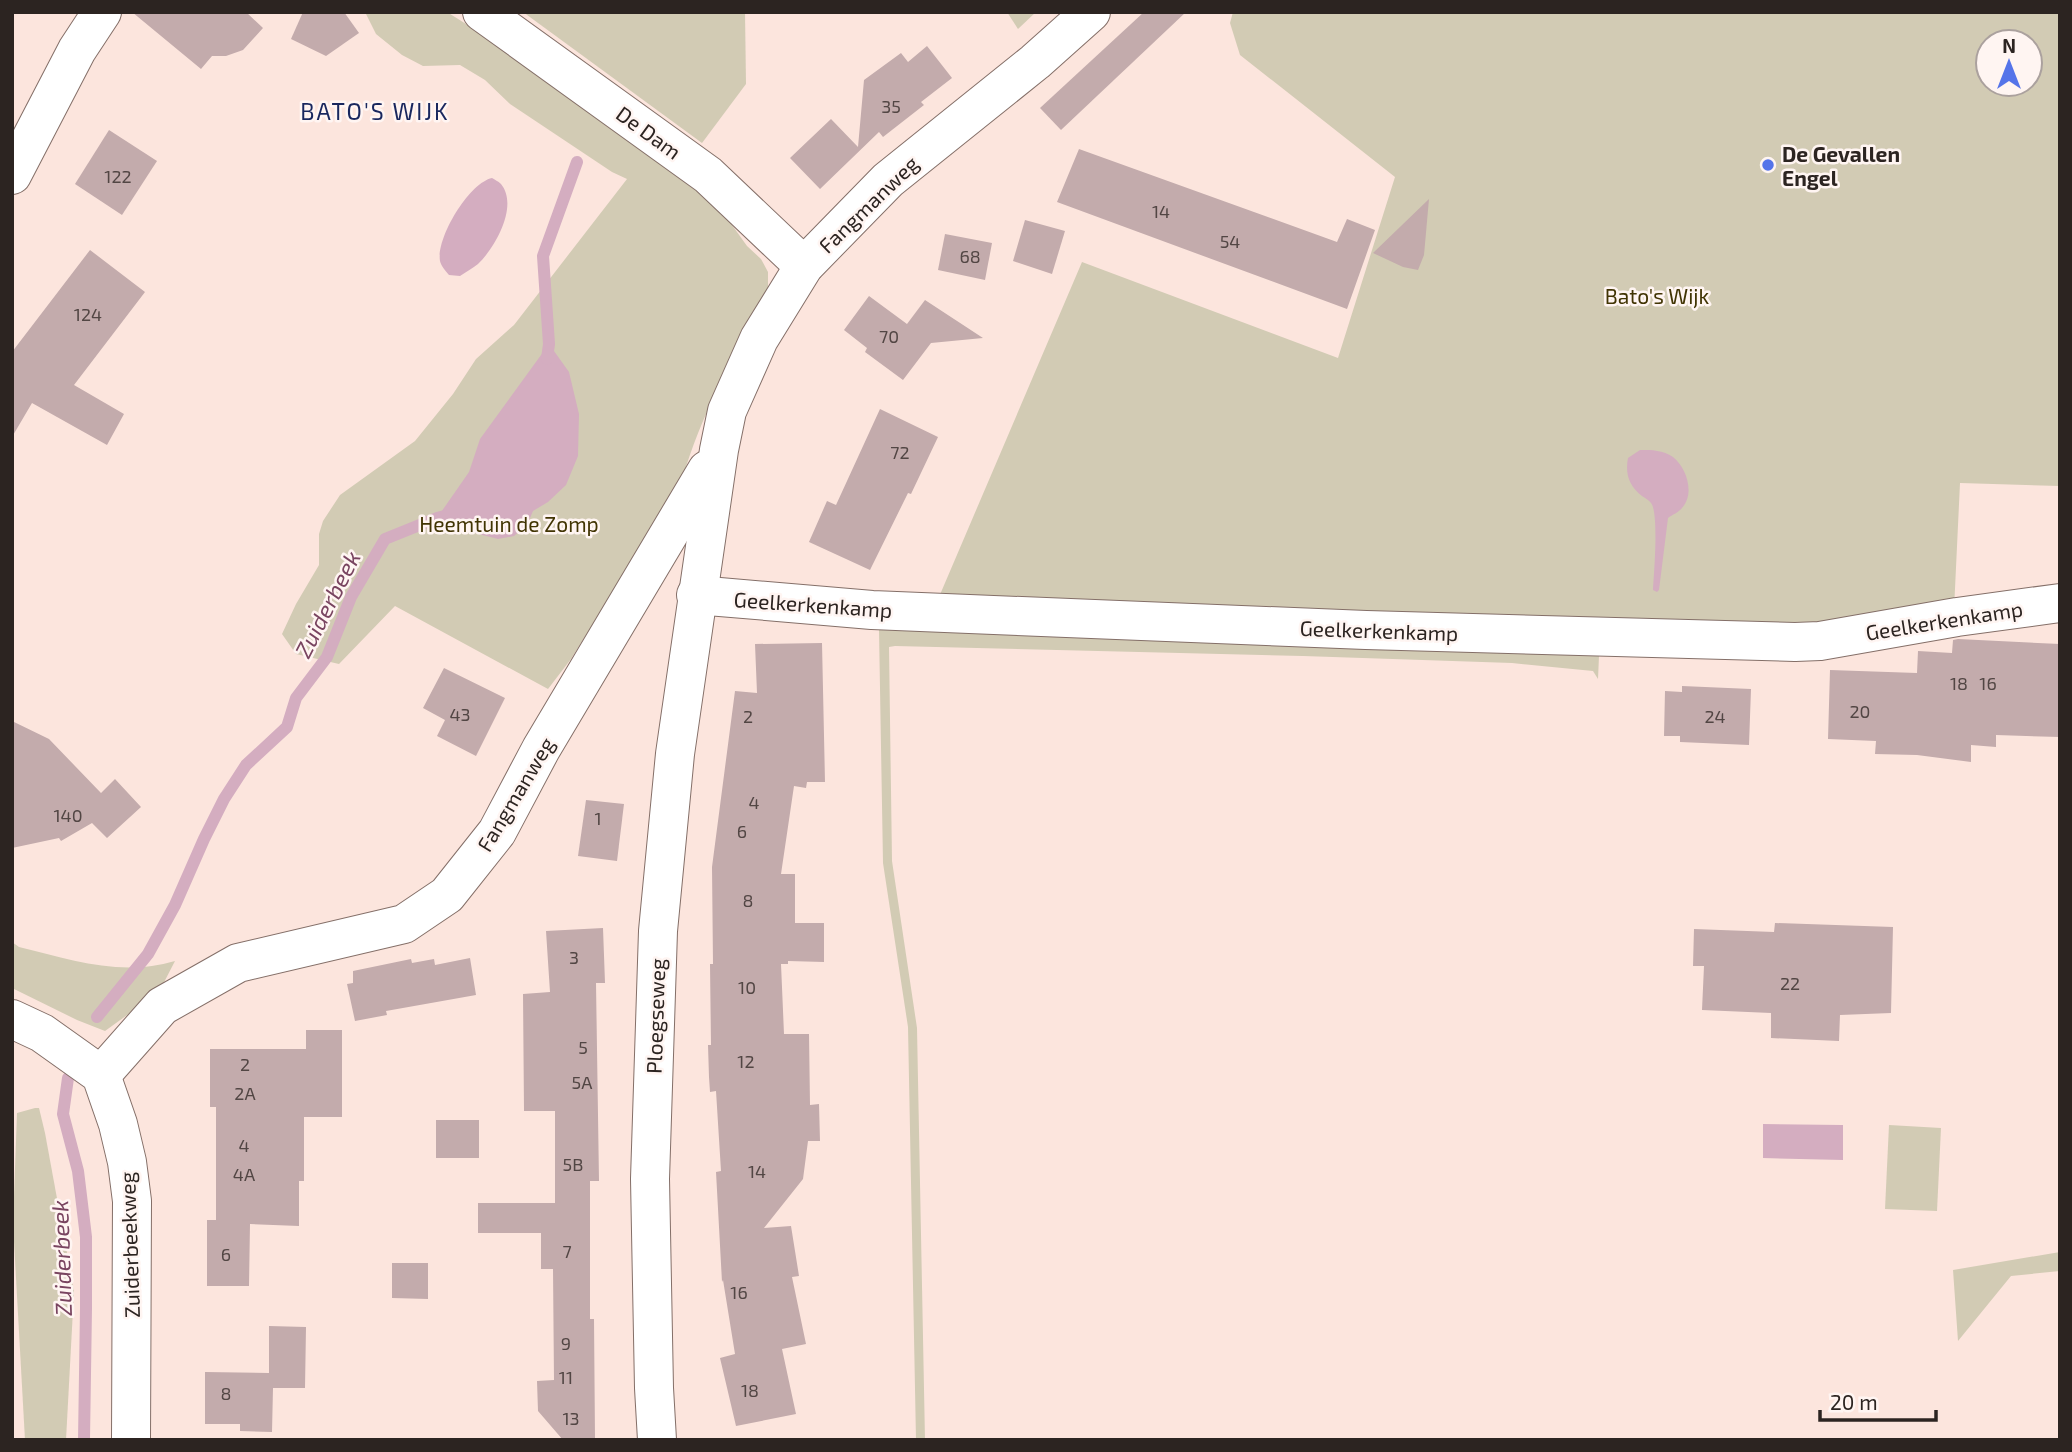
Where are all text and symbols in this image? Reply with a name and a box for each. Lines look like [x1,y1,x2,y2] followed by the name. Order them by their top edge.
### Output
[1974,28,2044,98] north arrow
[2002,34,2016,57] text: N
[881,95,901,117] house number: 35
[300,97,450,125] district label: BATO'S WIJK
[612,100,686,164] street label: De Dam
[1782,141,1900,190] place label: De Gevallen Engel
[813,150,923,258] street label: Fangmanweg
[1760,157,1776,173] marker: De Gevallen Engel
[104,165,132,187] house number: 122
[1152,200,1170,222] house number: 14
[1220,230,1240,252] house number: 54
[959,245,981,267] house number: 68
[1605,283,1710,309] park label: Bato's Wijk
[74,303,102,325] house number: 124
[879,325,899,347] house number: 70
[890,441,910,463] house number: 72
[419,511,599,536] park label: Heemtuin de Zomp
[288,546,366,662] water label: Zuiderbeek
[733,586,893,622] street label: Geelkerkenkamp
[1864,595,2024,645] street label: Geelkerkenkamp
[1299,615,1459,645] street label: Geelkerkenkamp
[1950,672,1968,694] house number: 18
[1979,672,1997,694] house number: 16
[1850,700,1870,722] house number: 20
[449,703,471,725] house number: 43
[743,705,753,727] house number: 2
[1704,705,1726,727] house number: 24
[471,732,559,856] street label: Fangmanweg
[748,791,760,813] house number: 4
[53,804,83,826] house number: 140
[594,807,602,829] house number: 1
[737,820,747,842] house number: 6
[743,889,753,911] house number: 8
[569,946,579,968] house number: 3
[640,957,670,1074] street label: Ploegseweg
[1780,972,1800,994] house number: 22
[738,976,756,998] house number: 10
[578,1036,588,1058] house number: 5
[737,1050,755,1072] house number: 12
[240,1053,250,1075] house number: 2
[572,1071,593,1093] house number: 5A
[234,1082,256,1104] house number: 2A
[238,1134,250,1156] house number: 4
[563,1153,583,1175] house number: 5B
[748,1160,766,1182] house number: 14
[233,1163,256,1185] house number: 4A
[114,1171,144,1319] street label: Zuiderbeekweg
[45,1199,77,1317] water label: Zuiderbeek
[562,1240,572,1262] house number: 7
[221,1243,231,1265] house number: 6
[730,1281,748,1303] house number: 16
[561,1332,571,1354] house number: 9
[559,1366,573,1388] house number: 11
[1820,1378,1936,1422] scale bar
[741,1379,759,1401] house number: 18
[221,1382,231,1404] house number: 8
[1830,1389,1878,1414] text: 20 m
[562,1407,580,1429] house number: 13

